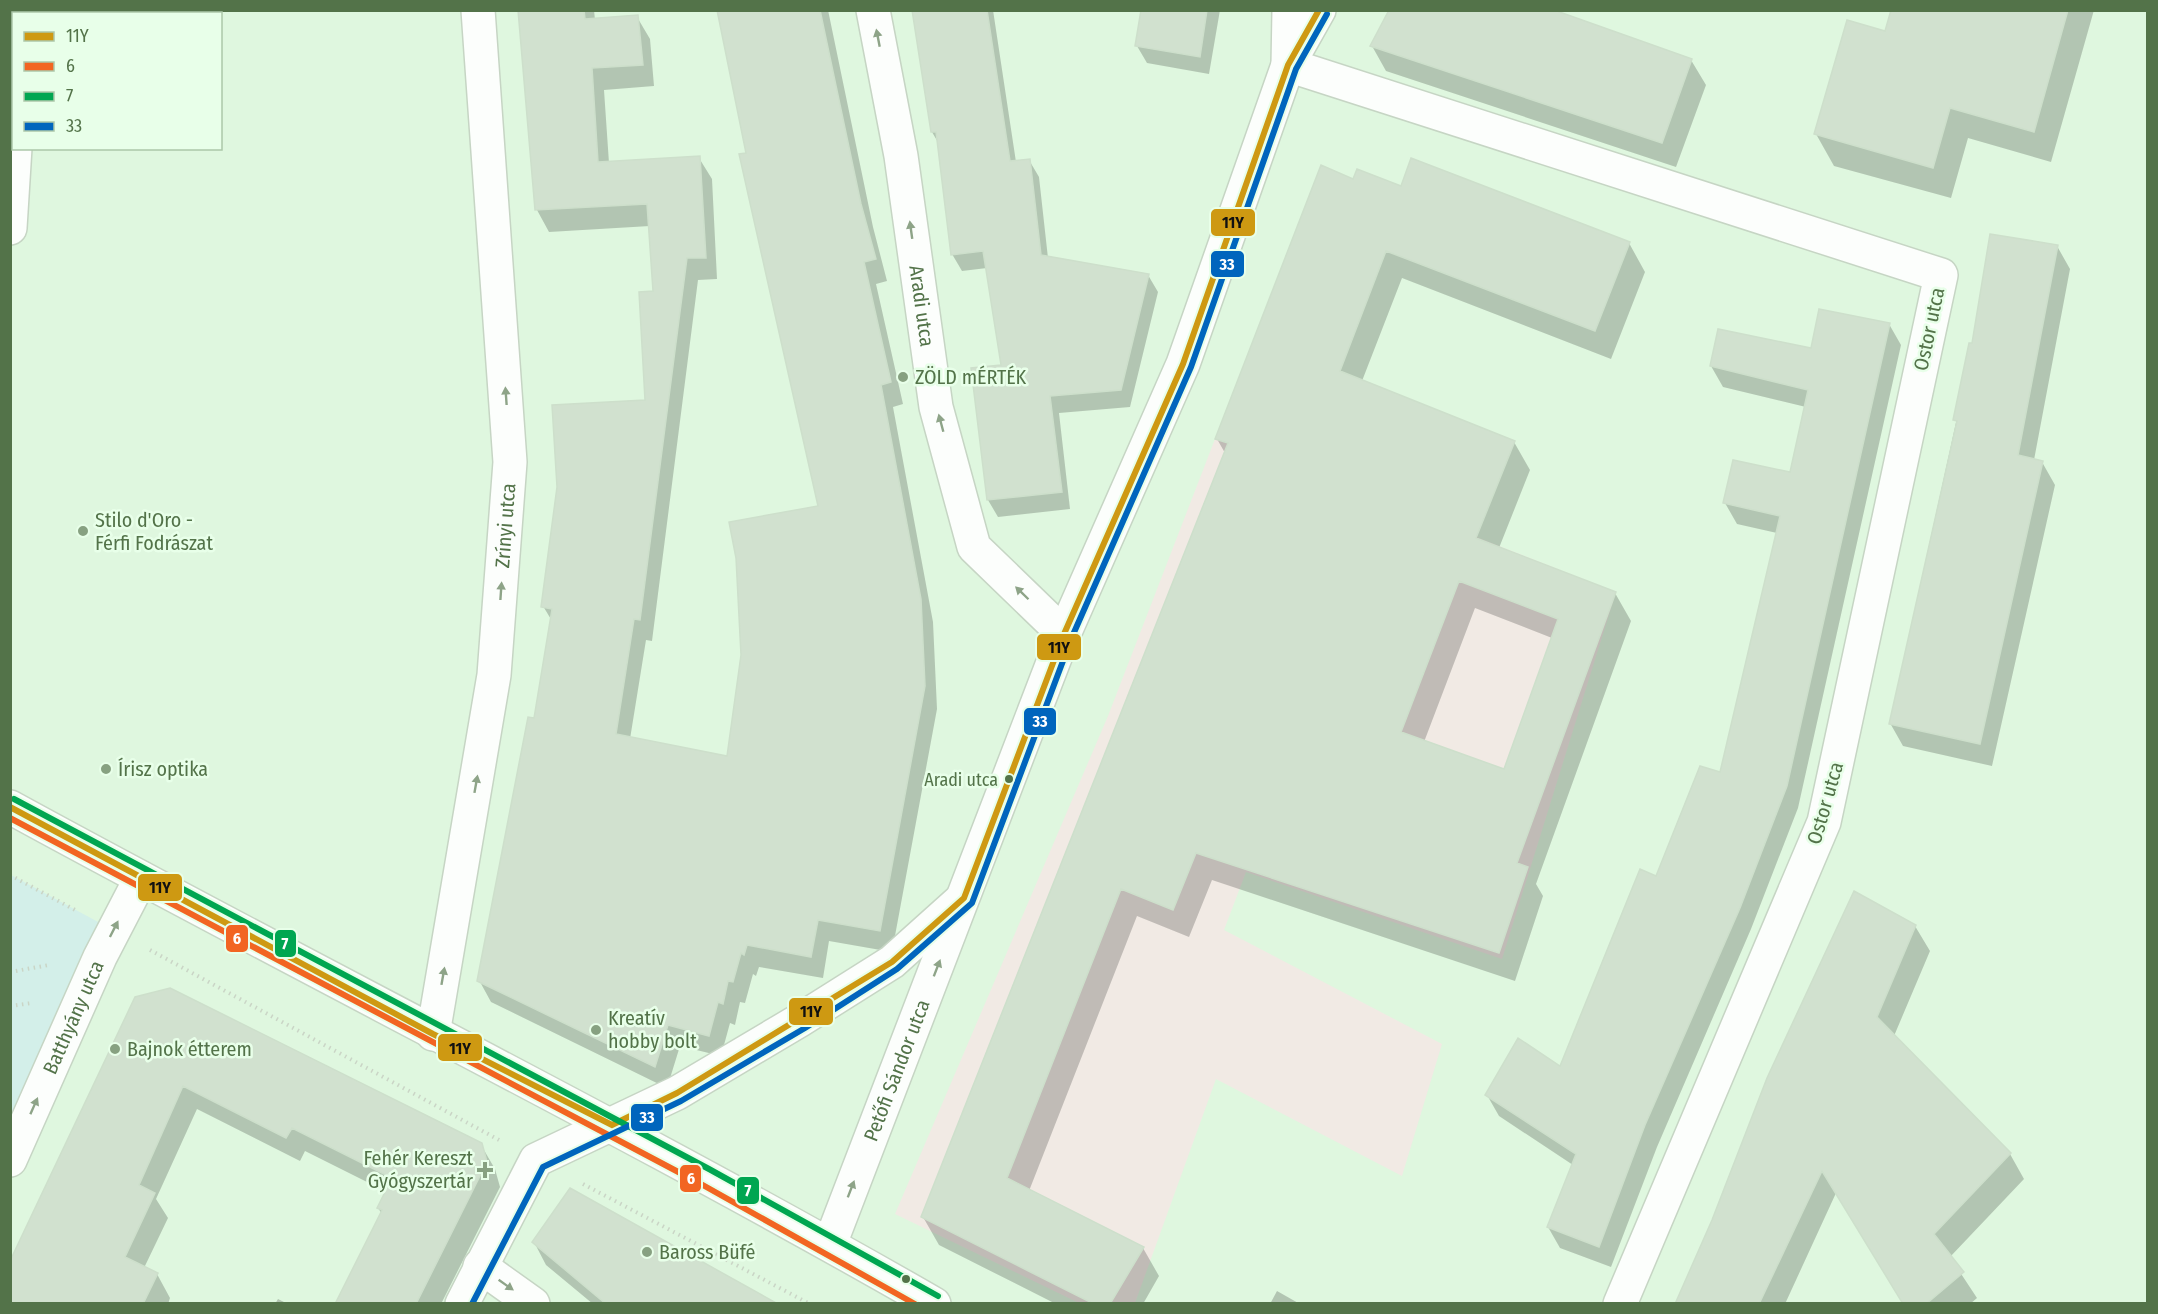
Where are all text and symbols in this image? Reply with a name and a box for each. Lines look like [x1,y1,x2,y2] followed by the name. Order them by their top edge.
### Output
[12,12,222,150] legend
[66,25,89,47] text: 11Y
[873,28,882,47] one-way arrow
[66,55,75,77] text: 6
[66,85,73,107] text: 7
[66,115,82,137] text: 33
[1210,208,1256,237] line badge: 11Y
[1222,213,1244,232] text: 11Y
[907,220,916,239] one-way arrow
[1210,250,1245,278] line badge: 33
[1218,255,1235,274] text: 33
[904,264,939,348] street label: Aradi utca
[1908,285,1950,373] street label: Ostor utca
[915,365,1027,389] place label: ZÖLD mÉRTÉK
[896,370,910,384] marker: ZÖLD mÉRTÉK
[501,387,510,406] one-way arrow
[935,414,945,432] one-way arrow
[490,482,520,569] street label: Zrínyi utca
[95,508,213,555] place label: Stilo d'Oro - Férfi Fodrászat
[76,524,90,538] marker: Stilo d'Oro - Férfi Fodrászat
[496,581,505,600] one-way arrow
[1015,586,1030,600] one-way arrow
[1036,633,1082,661] line badge: 11Y
[1048,638,1070,657] text: 11Y
[1023,707,1057,736] line badge: 33
[1031,712,1048,731] text: 33
[118,757,208,781] place label: Írisz optika
[1802,759,1848,847] street label: Ostor utca
[99,762,113,776] marker: Írisz optika
[924,769,998,791] place label: Aradi utca
[1003,773,1015,785] marker: Aradi utca
[472,774,481,793] one-way arrow
[137,873,183,902] line badge: 11Y
[149,878,171,897] text: 11Y
[109,920,119,937] one-way arrow
[225,924,249,953] line badge: 6
[233,929,241,948] text: 6
[274,929,297,958] line badge: 7
[282,934,289,953] text: 7
[38,957,109,1078] street label: Batthyány utca
[933,959,942,977] one-way arrow
[439,967,448,986] one-way arrow
[859,996,935,1145] street label: Petőfi Sándor utca
[788,997,834,1026] line badge: 11Y
[800,1002,822,1021] text: 11Y
[608,1006,697,1053] place label: Kreatív hobby bolt
[589,1023,603,1037] marker: Kreatív hobby bolt
[437,1033,483,1062] line badge: 11Y
[127,1037,252,1061] place label: Bajnok étterem
[449,1039,471,1058] text: 11Y
[108,1042,122,1056] marker: Bajnok étterem
[29,1097,39,1115] one-way arrow
[630,1103,664,1132] line badge: 33
[638,1108,655,1127] text: 33
[364,1146,473,1193] place label: Fehér Kereszt Gyógyszertár
[478,1163,492,1177] marker: Fehér Kereszt Gyógyszertár
[679,1164,702,1193] line badge: 6
[687,1169,695,1188] text: 6
[736,1176,760,1205] line badge: 7
[847,1180,856,1198] one-way arrow
[745,1181,752,1200] text: 7
[659,1240,755,1264] place label: Baross Büfé
[640,1245,654,1259] marker: Baross Büfé
[900,1273,912,1285] unlabelled marker
[498,1279,514,1291] one-way arrow

